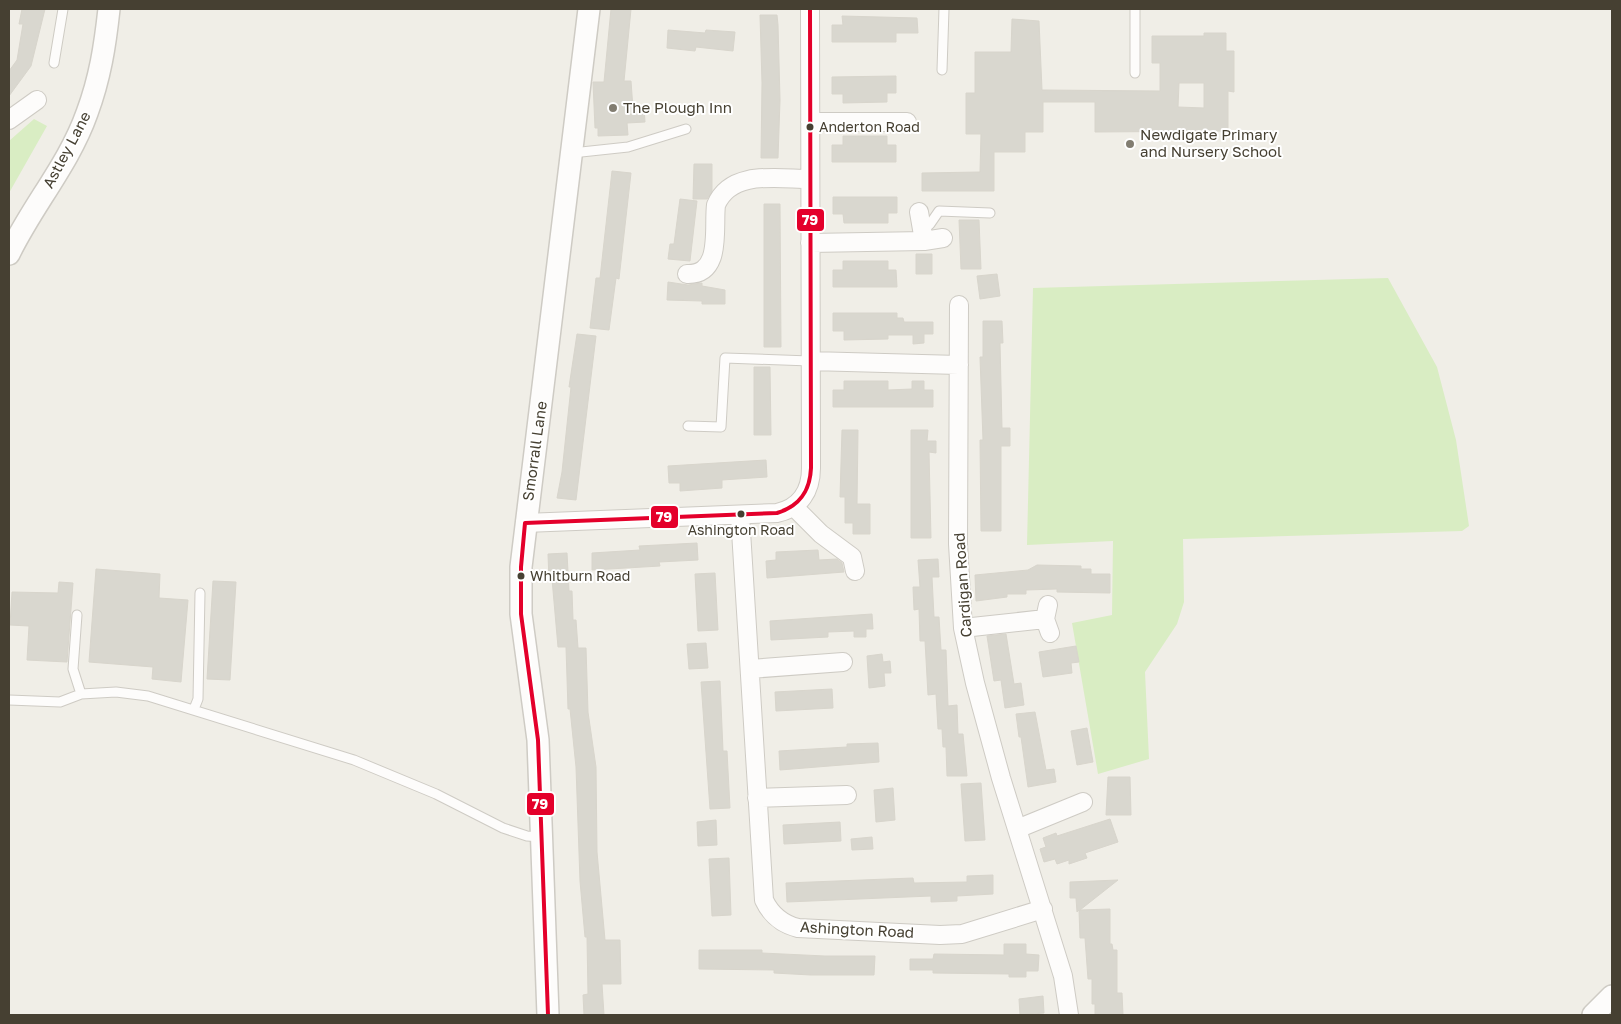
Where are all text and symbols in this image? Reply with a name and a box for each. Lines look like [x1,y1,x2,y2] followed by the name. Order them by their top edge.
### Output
[623,98,732,116] place label: The Plough Inn
[607,102,619,114] marker: The Plough Inn
[38,108,94,191] street label: Astley Lane
[819,118,920,135] place label: Anderton Road
[805,122,815,132] marker: Anderton Road
[1140,125,1282,160] place label: Newdigate Primary and Nursery School
[1124,138,1136,150] marker: Newdigate Primary and Nursery School
[796,208,825,232] line badge: 79
[802,211,818,228] text: 79
[518,400,550,502] street label: Smorrall Lane
[650,505,679,529] line badge: 79
[656,508,672,525] text: 79
[736,509,746,519] marker: Ashington Road
[688,521,794,538] place label: Ashington Road
[949,532,975,638] street label: Cardigan Road
[530,567,630,584] place label: Whitburn Road
[516,571,526,581] marker: Whitburn Road
[526,792,555,816] line badge: 79
[532,795,548,812] text: 79
[799,917,915,941] street label: Ashington Road

